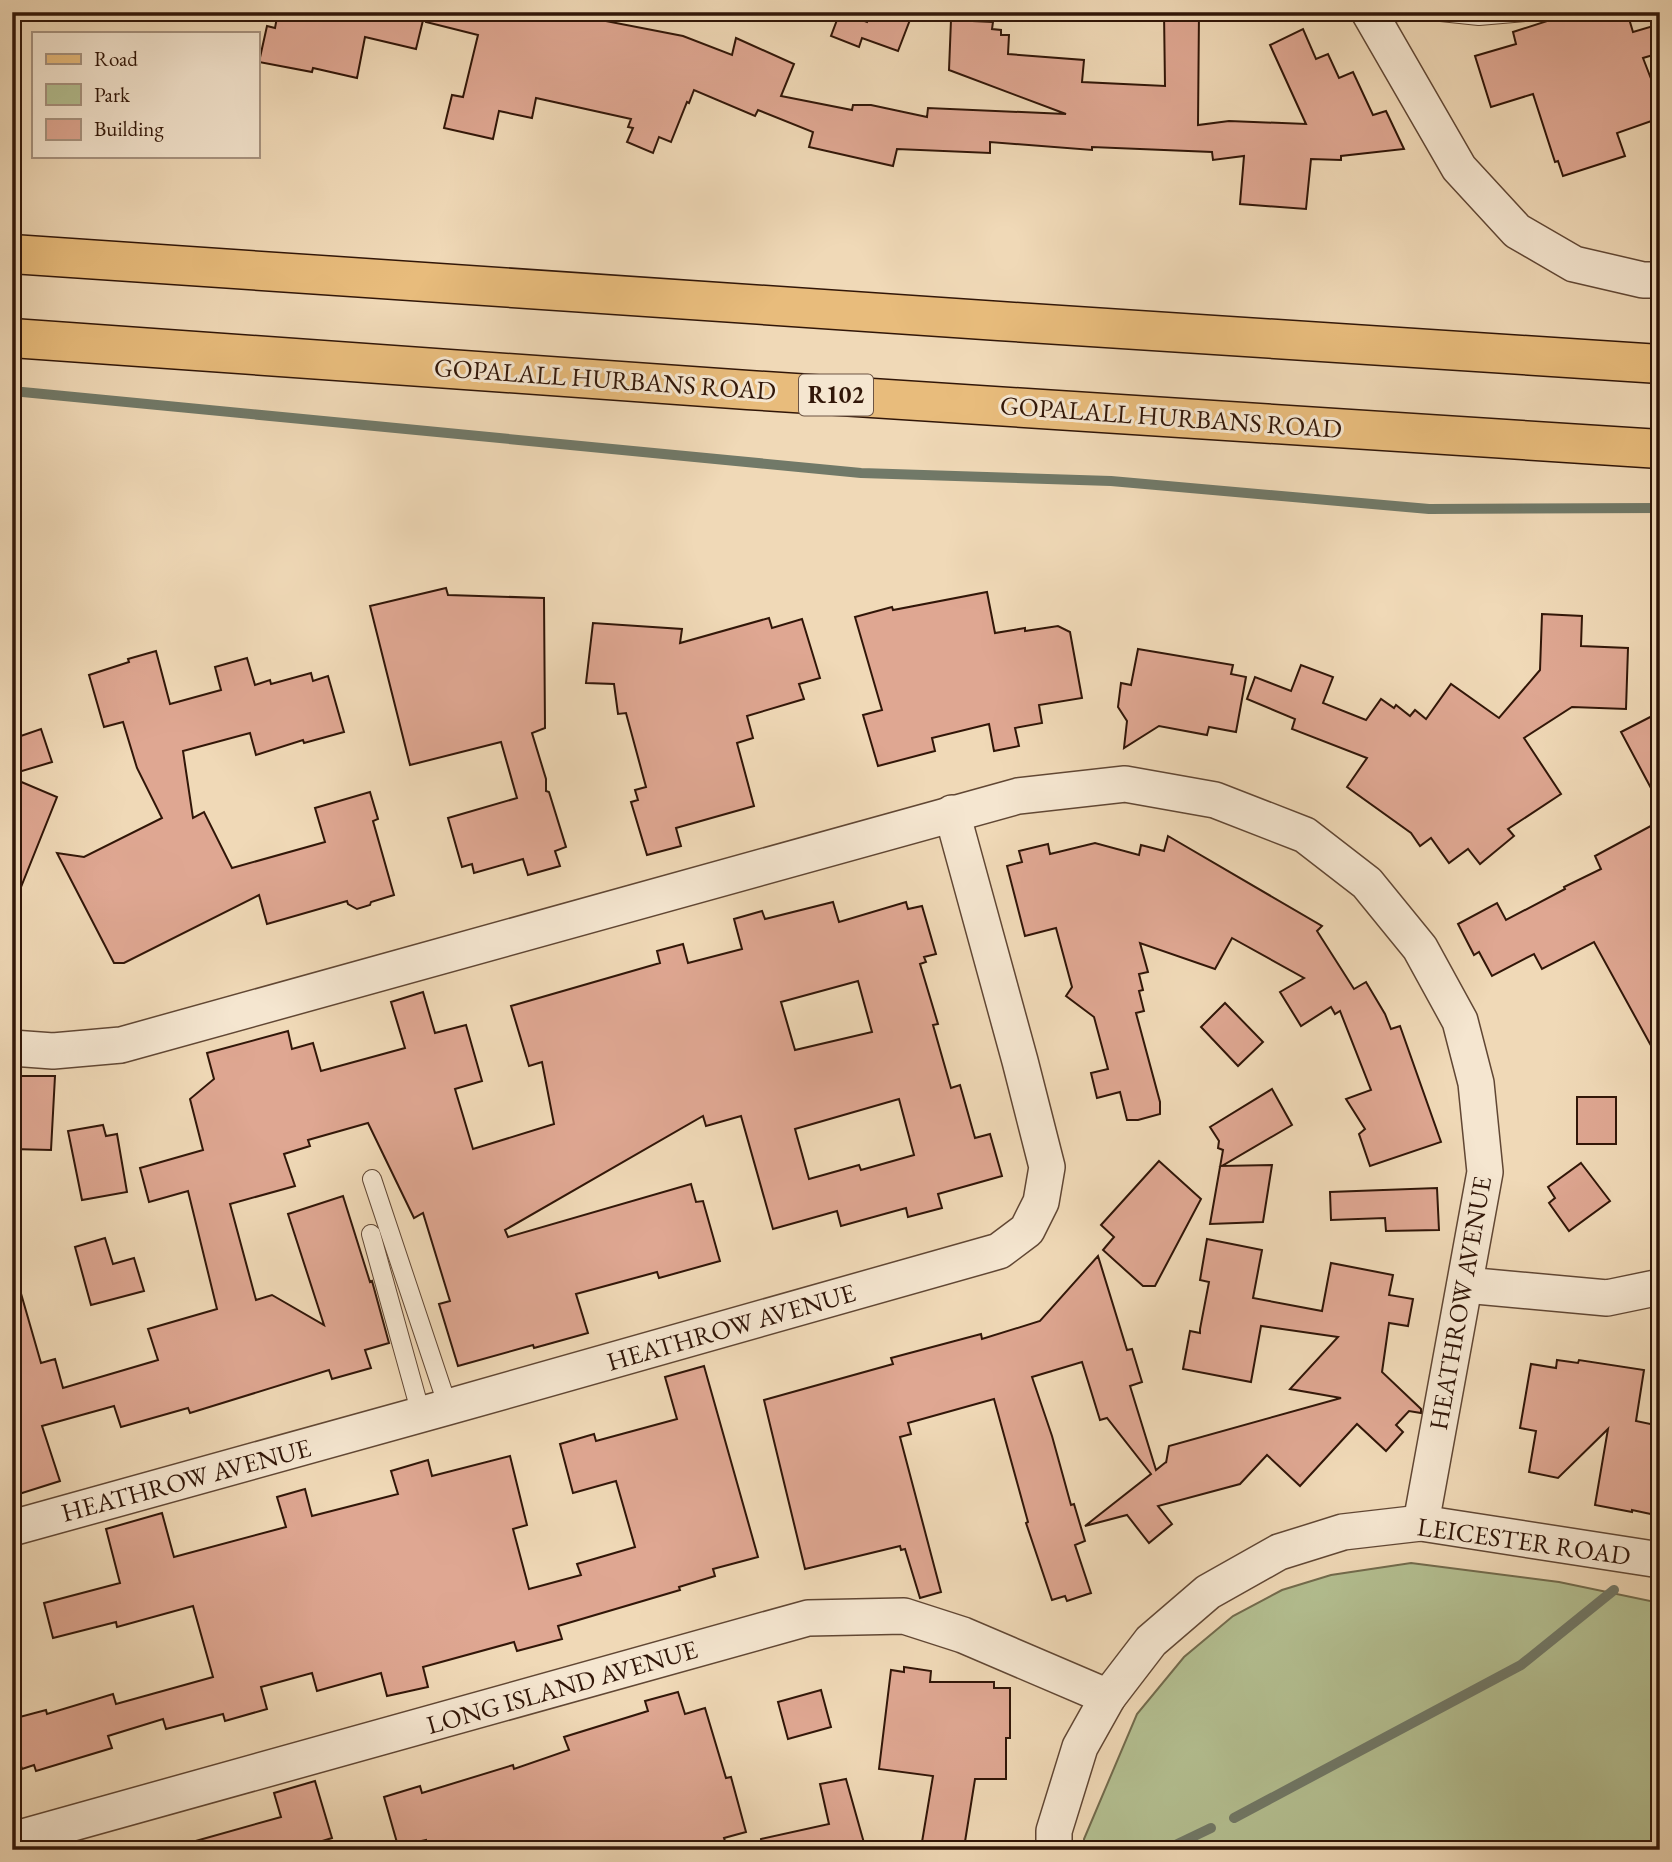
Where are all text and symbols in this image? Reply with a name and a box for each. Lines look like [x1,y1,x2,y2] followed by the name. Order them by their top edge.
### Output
[32,32,259,158] legend
[94,45,138,72] text: Road
[94,81,131,108] text: Park
[94,115,164,142] text: Building
[433,350,777,408] street label: GOPALALL HURBANS ROAD
[799,374,873,416] road number: R102
[999,388,1343,446] street label: GOPALALL HURBANS ROAD
[1421,1173,1499,1433] street label: HEATHROW AVENUE
[603,1275,860,1379] street label: HEATHROW AVENUE
[57,1430,315,1530] street label: HEATHROW AVENUE
[1415,1509,1633,1573] street label: LEICESTER ROAD
[423,1632,702,1742] street label: LONG ISLAND AVENUE

